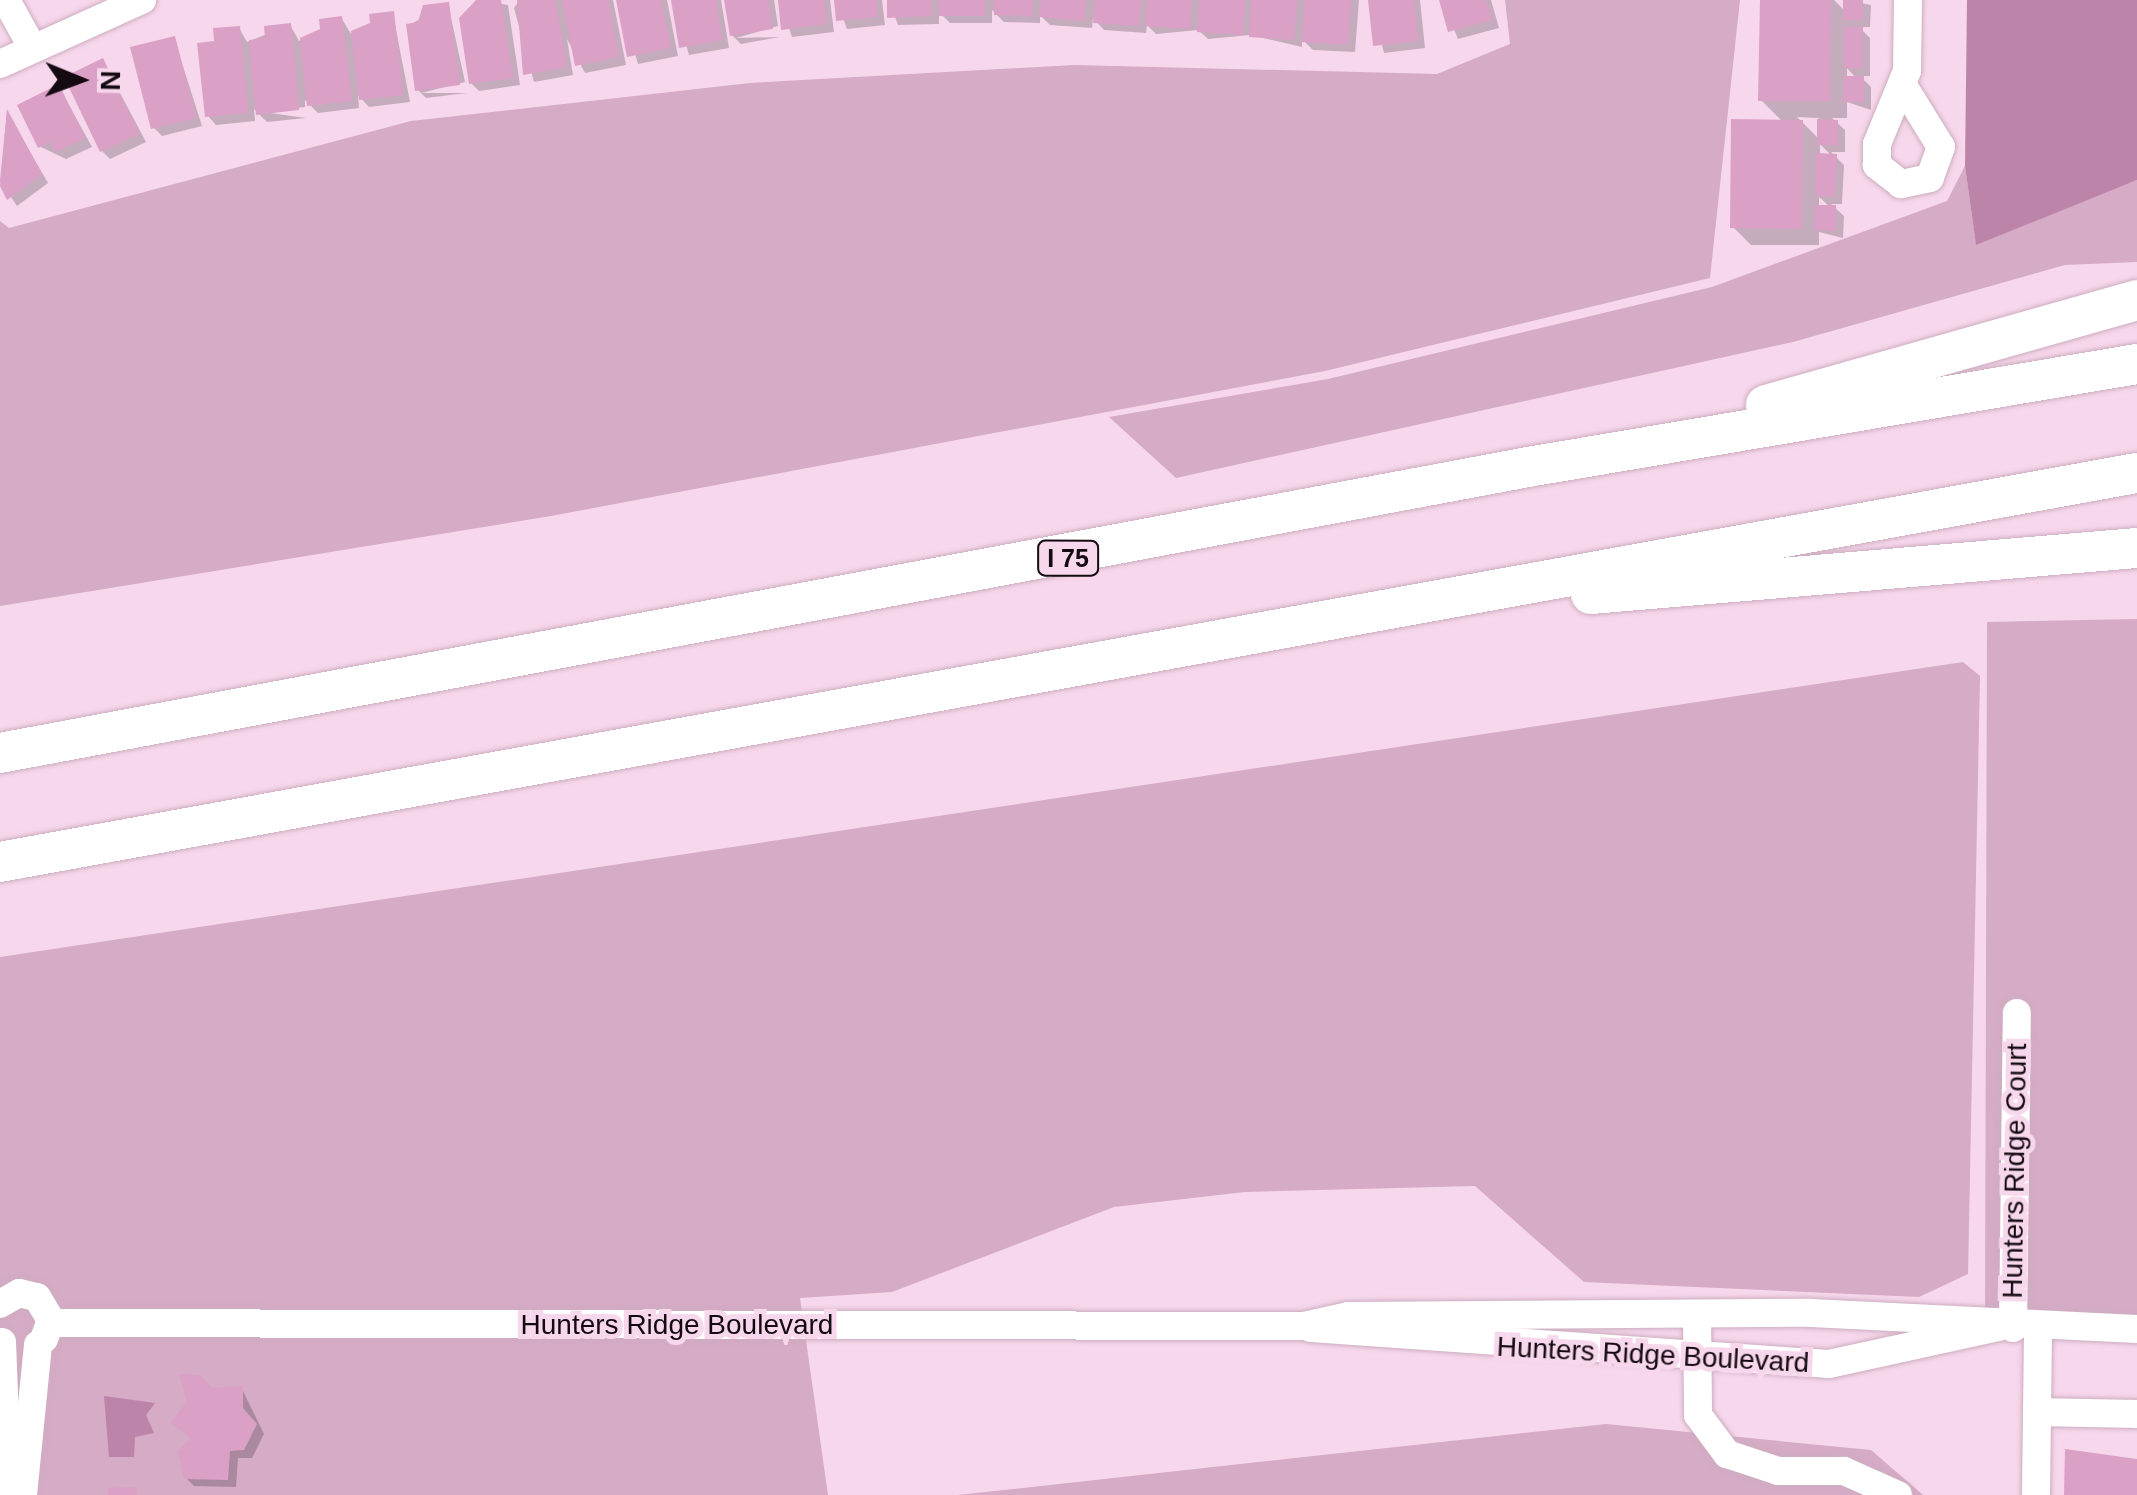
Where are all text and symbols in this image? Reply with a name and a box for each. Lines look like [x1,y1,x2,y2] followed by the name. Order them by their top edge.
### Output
[30,30,130,130] north arrow
[95,70,126,91] text: N
[1036,538,1100,578] road number: I 75
[1996,1043,2034,1299] street label: Hunters Ridge Court
[521,1308,833,1342] street label: Hunters Ridge Boulevard
[1496,1330,1810,1380] street label: Hunters Ridge Boulevard

